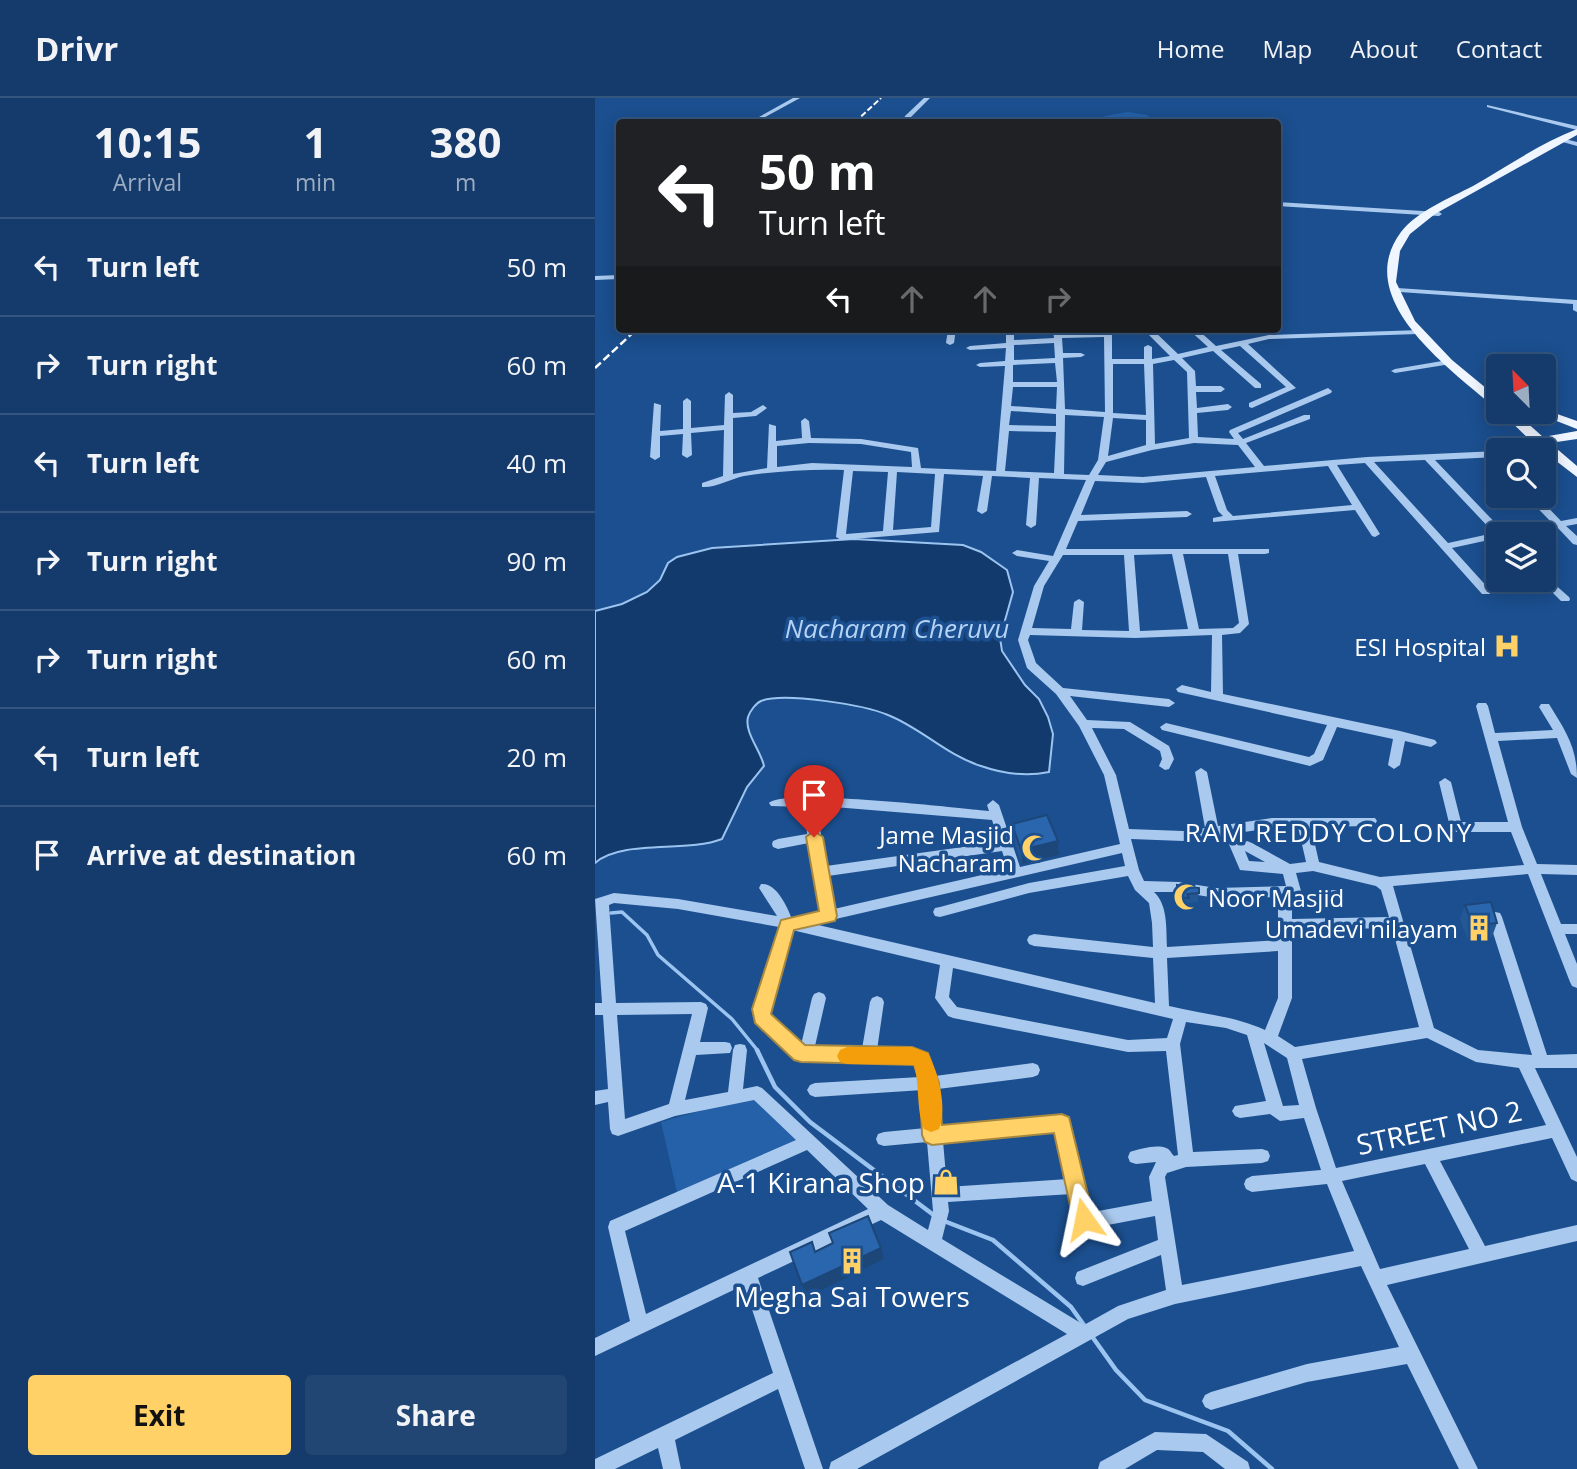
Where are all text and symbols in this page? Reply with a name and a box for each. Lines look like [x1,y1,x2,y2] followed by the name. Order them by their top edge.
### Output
[35,26,118,71] text: Drivr
[1157,32,1225,65] text: Home
[1263,32,1312,65] text: Map
[1350,32,1418,65] text: About
[1456,32,1542,65] text: Contact
[93,113,201,170] text: 10:15
[303,113,328,170] text: 1
[430,113,502,170] text: 380
[759,138,876,204] text: 50 m
[644,147,735,238] icon: left
[113,166,182,198] text: Arrival
[295,166,336,198] text: min
[455,166,476,198] text: m
[759,201,885,244] text: Turn left
[28,248,66,286] icon: left
[87,249,199,285] text: Turn left
[506,249,567,285] text: 50 m
[820,280,858,318] icon: left
[893,280,931,318] icon: ahead
[966,280,1004,318] icon: ahead
[1039,280,1077,318] icon: right
[28,346,66,384] icon: right
[87,347,218,383] text: Turn right
[506,347,567,383] text: 60 m
[1486,354,1556,424] north arrow
[1486,354,1556,592] map controls
[1486,438,1556,508] button: search
[28,444,66,482] icon: left
[87,445,199,481] text: Turn left
[506,445,567,481] text: 40 m
[1486,522,1556,592] button: layers
[28,542,66,580] icon: right
[87,543,218,579] text: Turn right
[506,543,567,579] text: 90 m
[785,610,1009,646] water label: Nacharam Cheruvu
[1354,630,1486,663] place label: ESI Hospital
[1492,631,1522,661] hospital icon: ESI Hospital
[28,640,66,678] icon: right
[87,641,218,677] text: Turn right
[506,641,567,677] text: 60 m
[28,738,66,776] icon: left
[87,739,199,775] text: Turn left
[506,739,567,775] text: 20 m
[784,765,844,837] pin
[795,776,833,814] icon: arrive
[1185,814,1473,850] district label: RAM REDDY COLONY
[877,818,1014,879] place label: Jame Masjid Nacharam
[1020,833,1050,863] mosque icon: Jame Masjid Nacharam
[28,836,66,874] icon: arrive
[87,837,356,873] text: Arrive at destination
[506,837,567,873] text: 60 m
[1208,881,1344,914] place label: Noor Masjid
[1172,882,1202,912] mosque icon: Noor Masjid
[1265,912,1458,945] place label: Umadevi nilayam
[1464,913,1494,943] building icon: Umadevi nilayam
[1353,1091,1525,1163] street label: STREET NO 2
[717,1163,925,1201] place label: A-1 Kirana Shop
[931,1167,961,1197] shop icon: A-1 Kirana Shop
[1047,1182,1121,1256] position arrow
[837,1246,867,1276] building icon: Megha Sai Towers
[734,1277,970,1315] place label: Megha Sai Towers
[28,1375,291,1455] button: Exit
[305,1375,567,1455] button: Share

